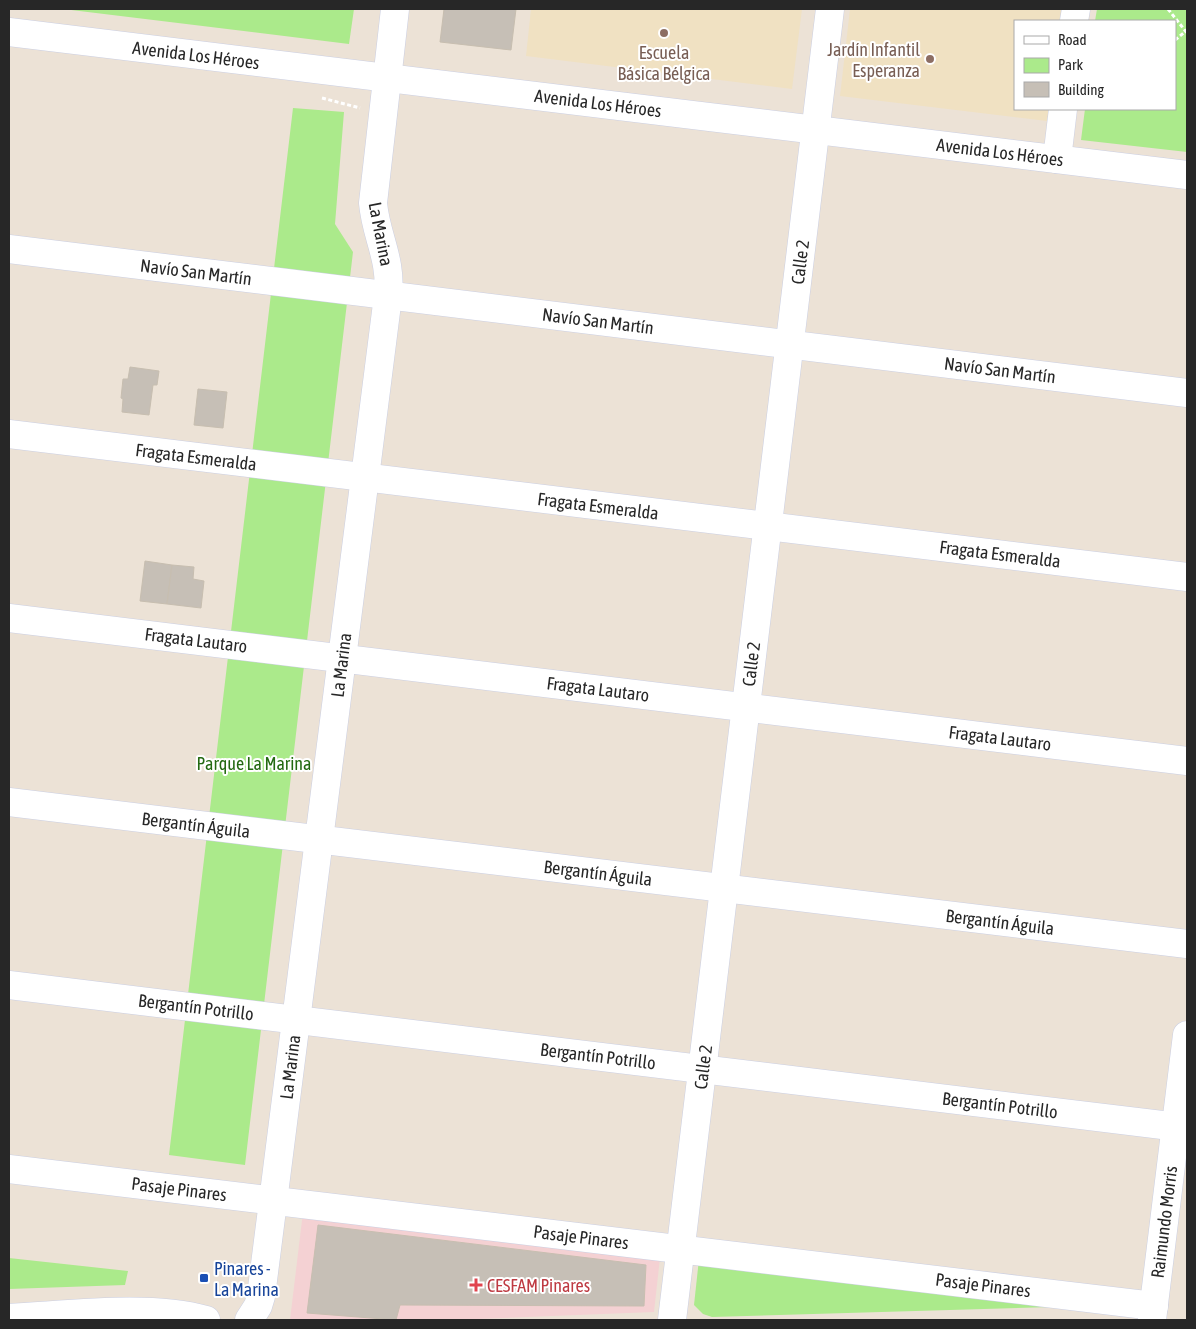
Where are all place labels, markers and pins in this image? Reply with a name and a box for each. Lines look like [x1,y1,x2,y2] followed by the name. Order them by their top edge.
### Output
[658,27,670,39] marker: Escuela Básica Bélgica
[827,39,920,81] place label: Jardín Infantil Esperanza
[617,42,711,84] place label: Escuela Básica Bélgica
[924,53,936,65] marker: Jardín Infantil Esperanza
[214,1258,279,1300] place label: Pinares - La Marina
[198,1272,210,1284] marker: Pinares - La Marina
[487,1275,590,1296] place label: CESFAM Pinares
[469,1278,483,1292] marker: CESFAM Pinares

